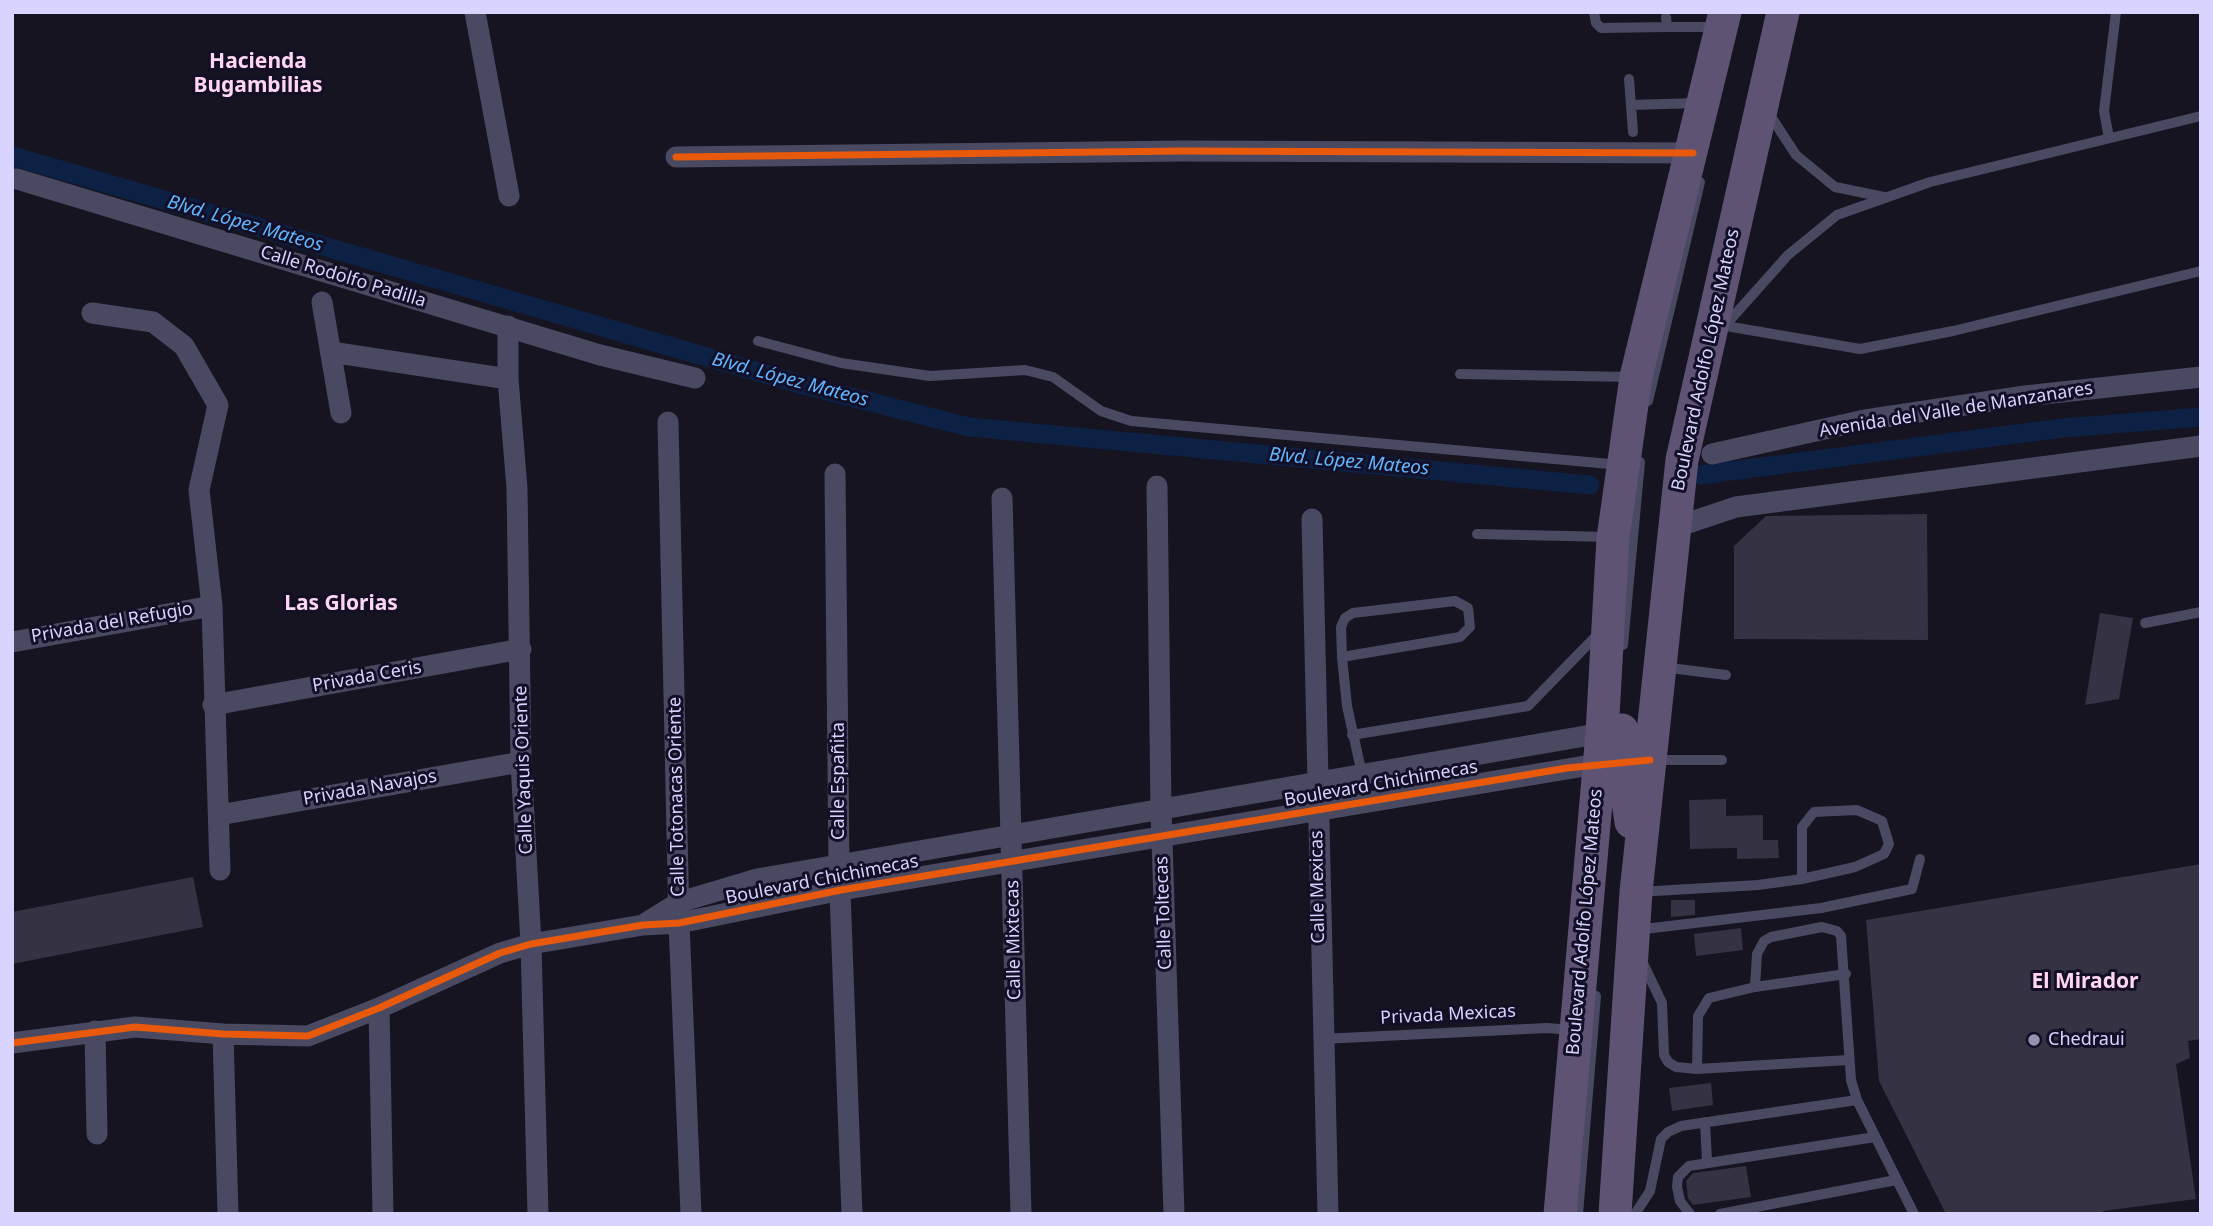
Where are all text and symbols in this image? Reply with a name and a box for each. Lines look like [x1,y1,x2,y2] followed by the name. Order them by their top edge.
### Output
[193,49,323,99] district label: Hacienda Bugambilias
[165,191,325,257] water label: Blvd. López Mateos
[1668,227,1744,493] street label: Boulevard Adolfo López Mateos
[258,242,428,312] street label: Calle Rodolfo Padilla
[709,348,871,412] water label: Blvd. López Mateos
[1818,378,2094,442] street label: Avenida del Valle de Manzanares
[1268,444,1430,480] water label: Blvd. López Mateos
[284,591,398,617] district label: Las Glorias
[29,598,195,648] street label: Privada del Refugio
[311,657,423,697] street label: Privada Ceris
[510,685,538,855] street label: Calle Yaquis Oriente
[664,697,690,897] street label: Calle Totonacas Oriente
[828,722,850,840] street label: Calle Españita
[1283,756,1479,812] street label: Boulevard Chichimecas
[302,766,438,810] street label: Privada Navajos
[1563,788,1607,1056] street label: Boulevard Adolfo López Mateos
[1306,830,1330,944] street label: Calle Mexicas
[724,851,920,909] street label: Boulevard Chichimecas
[1151,856,1177,970] street label: Calle Toltecas
[1002,880,1026,1000] street label: Calle Mixtecas
[2032,969,2138,995] district label: El Mirador
[1380,1001,1516,1029] street label: Privada Mexicas
[2048,1029,2125,1051] place label: Chedraui
[2026,1032,2042,1048] marker: Chedraui

